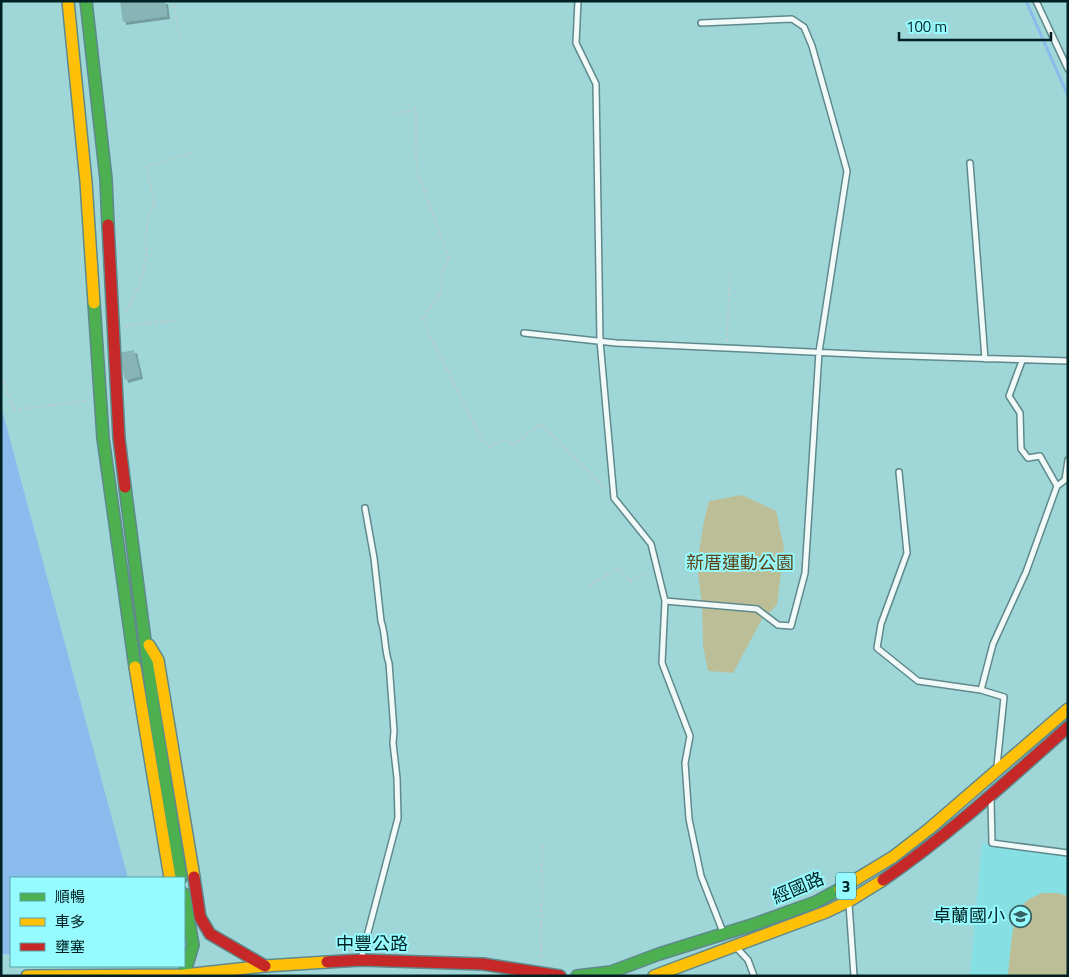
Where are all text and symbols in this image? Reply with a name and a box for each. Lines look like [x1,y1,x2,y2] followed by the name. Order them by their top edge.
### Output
[899,10,1052,42] scale bar
[906,15,947,38] text: 100 m
[686,549,794,576] park label: 新厝運動公園
[768,865,828,911] street label: 經國路
[836,872,856,899] road number: 3
[10,877,185,967] legend
[55,885,85,908] text: 順暢
[933,902,1005,929] place label: 卓蘭國小
[1009,904,1033,928] school or university icon: 卓蘭國小
[55,910,85,933] text: 車多
[336,930,408,957] street label: 中豐公路
[55,935,85,958] text: 壅塞

